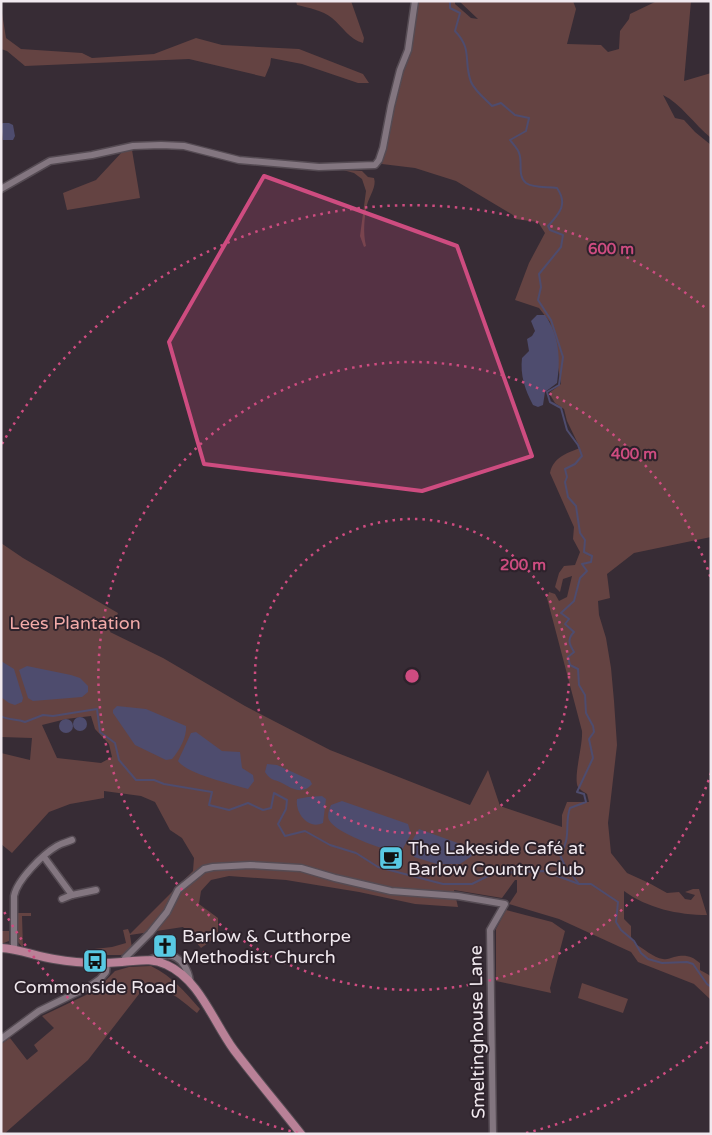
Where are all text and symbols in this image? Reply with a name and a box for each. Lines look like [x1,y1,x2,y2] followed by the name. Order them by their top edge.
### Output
[588,240,634,258] text: 600 m
[611,445,657,463] text: 400 m
[500,556,546,574] text: 200 m
[9,612,141,634] park label: Lees Plantation
[403,667,421,685] centre of rings
[408,837,585,880] place label: The Lakeside Café at Barlow Country Club
[378,845,404,871] cafe icon: The Lakeside Café at Barlow Country Club
[182,925,351,968] place label: Barlow & Cutthorpe Methodist Church
[152,933,178,959] church icon: Barlow & Cutthorpe Methodist Church
[464,945,490,1119] street label: Smeltinghouse Lane
[82,948,108,974] bus stop icon: Commonside Road
[14,976,176,998] place label: Commonside Road

